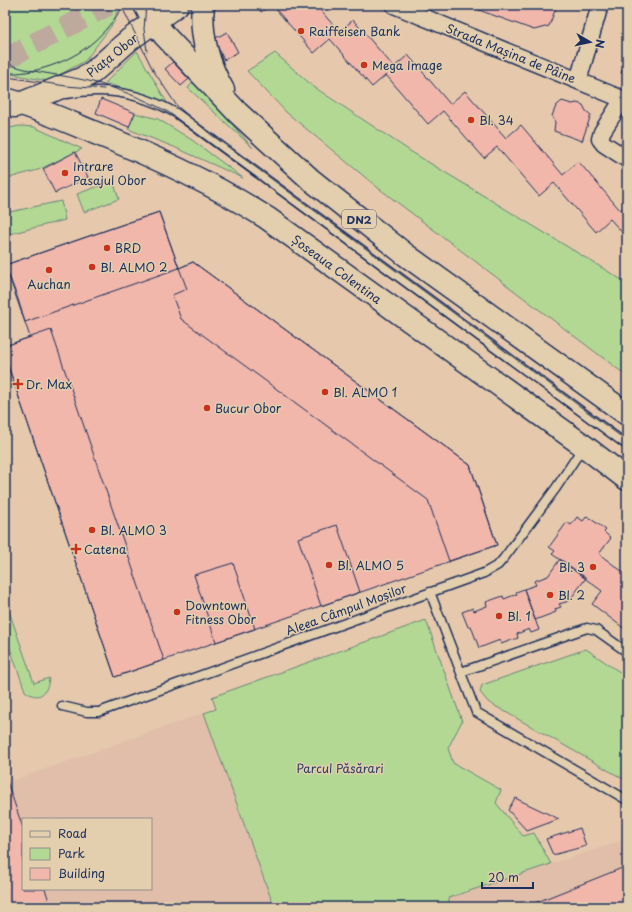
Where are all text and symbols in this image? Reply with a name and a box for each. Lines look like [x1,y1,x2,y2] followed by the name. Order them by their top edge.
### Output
[443,19,579,88] street label: Strada Mașina de Pâine
[309,22,400,40] place label: Raiffeisen Bank
[570,22,610,62] north arrow
[296,26,306,36] marker: Raiffeisen Bank
[82,28,142,81] street label: Piața Obor
[591,38,609,50] text: N
[372,56,442,74] place label: Mega Image
[359,60,369,70] marker: Mega Image
[479,111,514,129] place label: Bl. 34
[466,115,476,125] marker: Bl. 34
[73,157,146,189] place label: Intrare Pasajul Obor
[60,168,70,178] marker: Intrare Pasajul Obor
[342,210,376,228] road number: DN2
[288,230,386,308] street label: Șoseaua Colentina
[115,239,141,257] place label: BRD
[102,243,112,253] marker: BRD
[100,258,167,276] place label: Bl. ALMO 2
[87,262,97,272] marker: Bl. ALMO 2
[44,265,54,275] marker: Auchan
[27,275,71,293] place label: Auchan
[26,375,72,393] place label: Dr. Max
[13,379,23,389] marker: Dr. Max
[333,383,397,401] place label: Bl. ALMO 1
[320,387,330,397] marker: Bl. ALMO 1
[215,399,282,417] place label: Bucur Obor
[202,403,212,413] marker: Bucur Obor
[100,521,167,539] place label: Bl. ALMO 3
[87,525,97,535] marker: Bl. ALMO 3
[84,540,127,558] place label: Catena
[71,544,81,554] marker: Catena
[337,556,404,574] place label: Bl. ALMO 5
[558,558,585,576] place label: Bl. 3
[324,560,334,570] marker: Bl. ALMO 5
[588,562,598,572] marker: Bl. 3
[283,579,409,639] street label: Aleea Câmpul Moșilor
[558,586,585,604] place label: Bl. 2
[545,590,555,600] marker: Bl. 2
[185,596,256,628] place label: Downtown Fitness Obor
[172,607,182,617] marker: Downtown Fitness Obor
[507,607,531,625] place label: Bl. 1
[494,611,504,621] marker: Bl. 1
[296,759,384,777] park label: Parcul Păsărari
[22,818,152,890] legend
[58,824,87,842] text: Road
[58,844,85,862] text: Park
[58,864,105,882] text: Building
[482,864,533,890] scale bar
[488,868,519,886] text: 20 m

